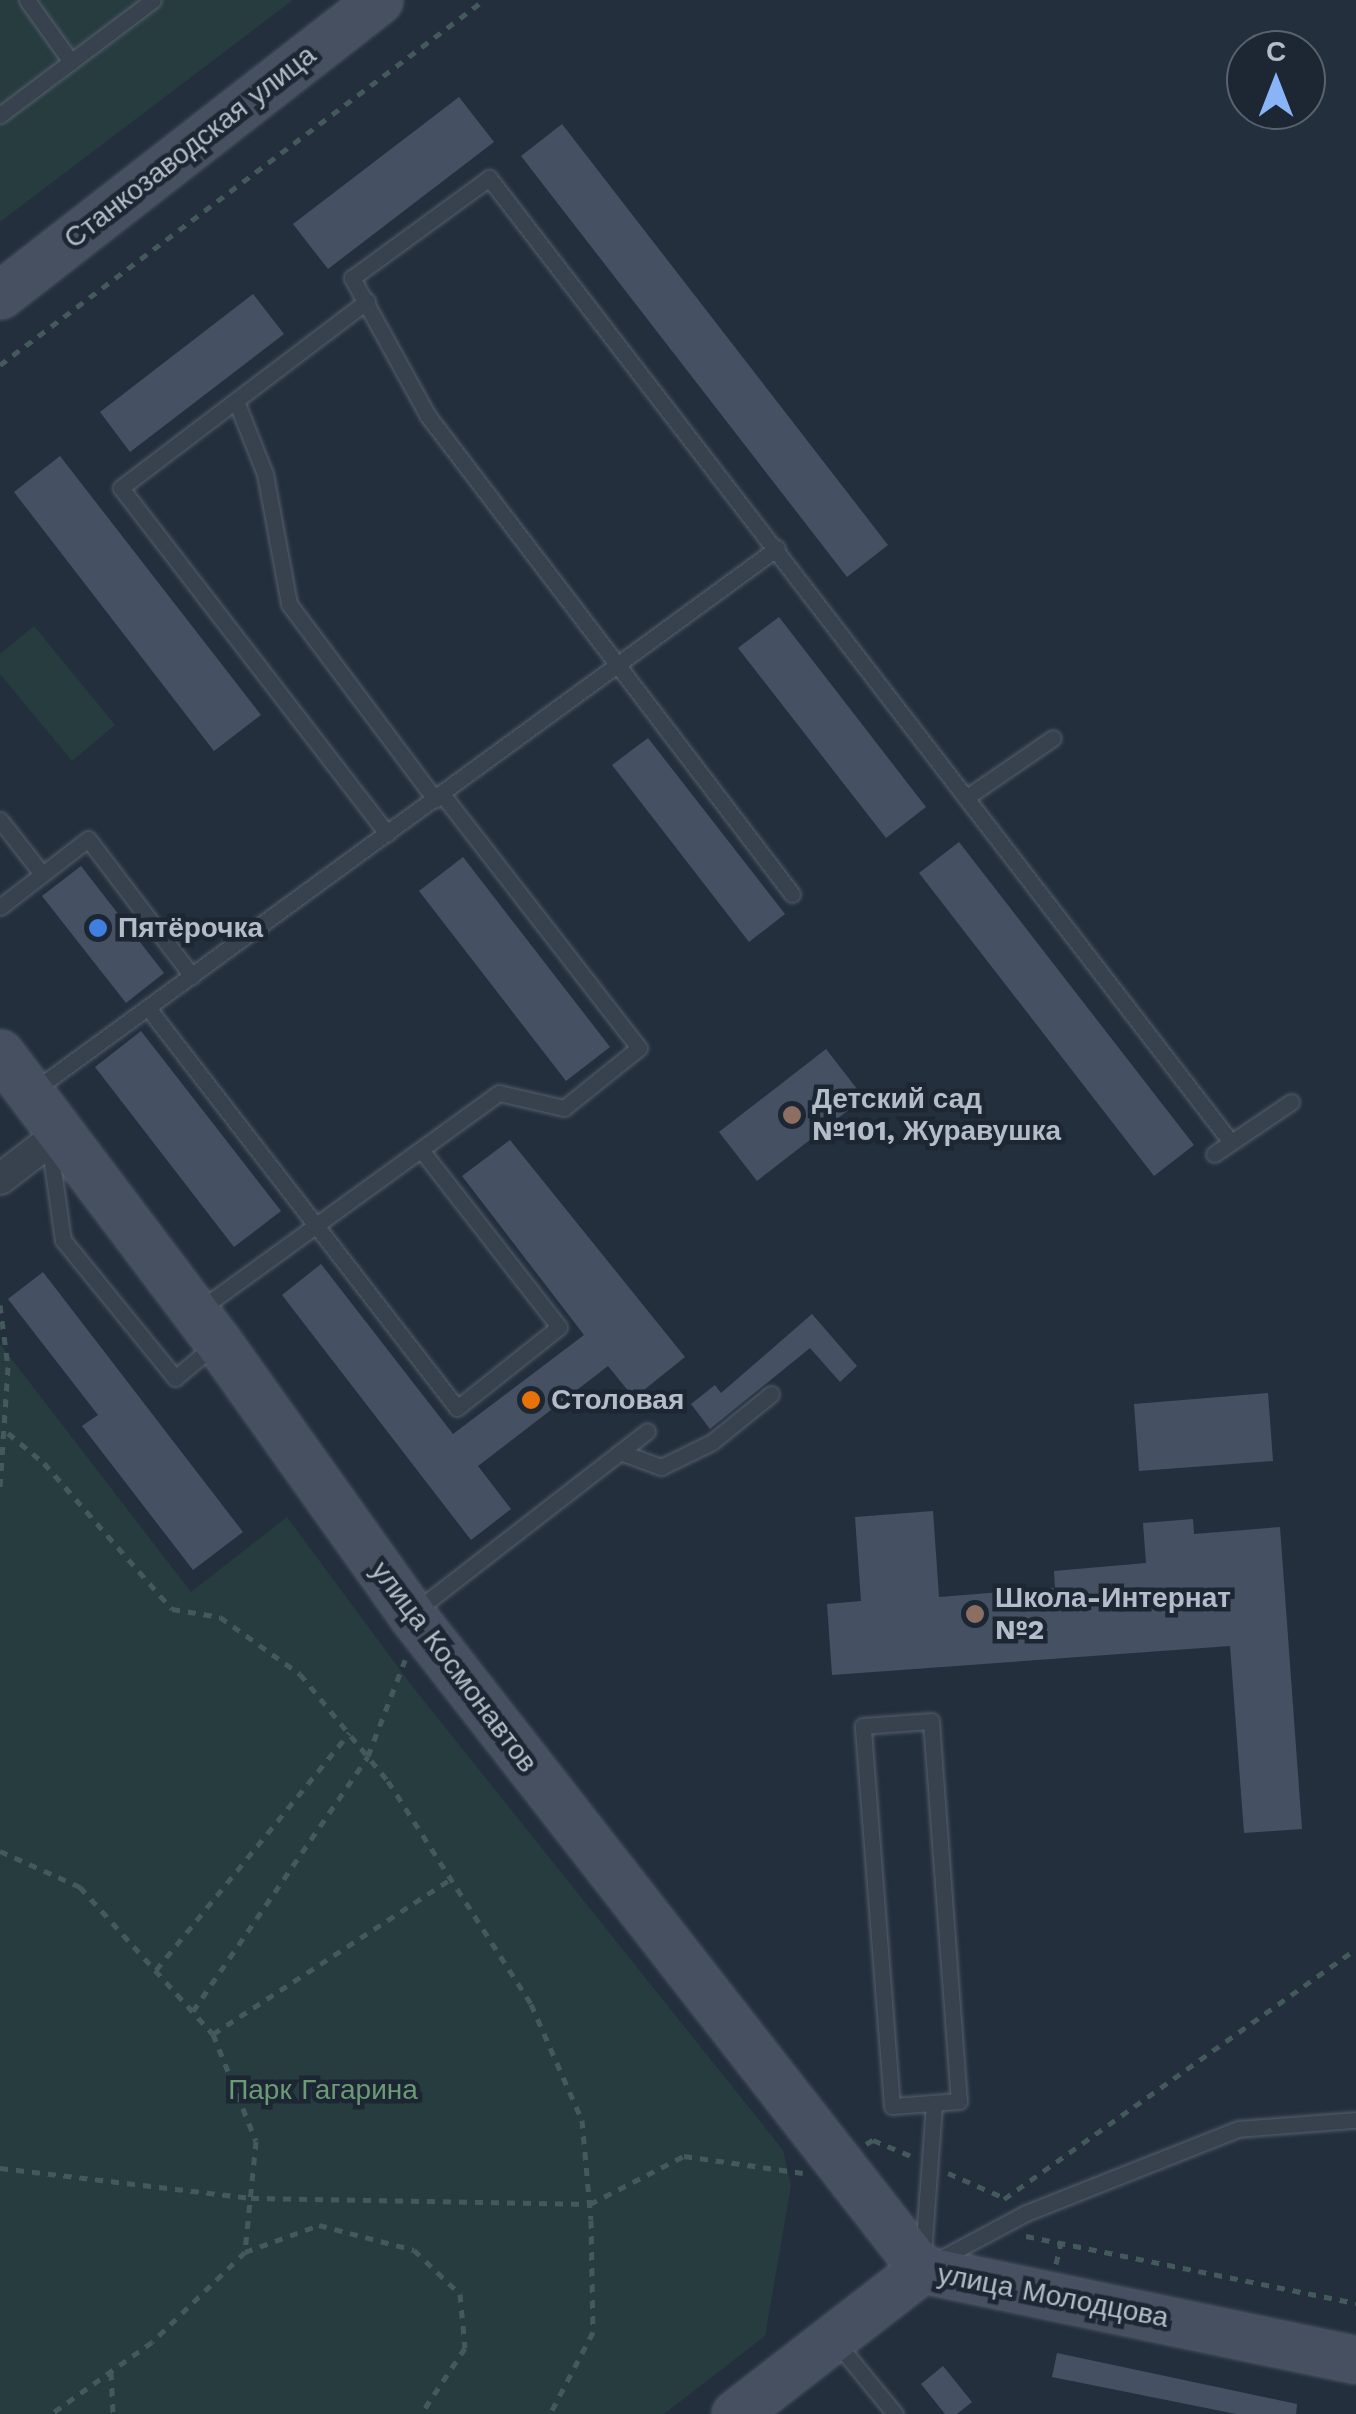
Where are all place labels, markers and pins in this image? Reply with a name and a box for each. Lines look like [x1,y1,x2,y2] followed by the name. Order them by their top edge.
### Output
[118,911,263,945] place label: Пятёрочка
[87,917,109,939] marker: Пятёрочка
[812,1082,1061,1148] place label: Детский сад №101, Журавушка
[781,1104,803,1126] marker: Детский сад №101, Журавушка
[551,1383,684,1417] place label: Столовая
[520,1389,542,1411] marker: Столовая
[995,1581,1231,1647] place label: Школа-Интернат №2
[964,1603,986,1625] marker: Школа-Интернат №2

